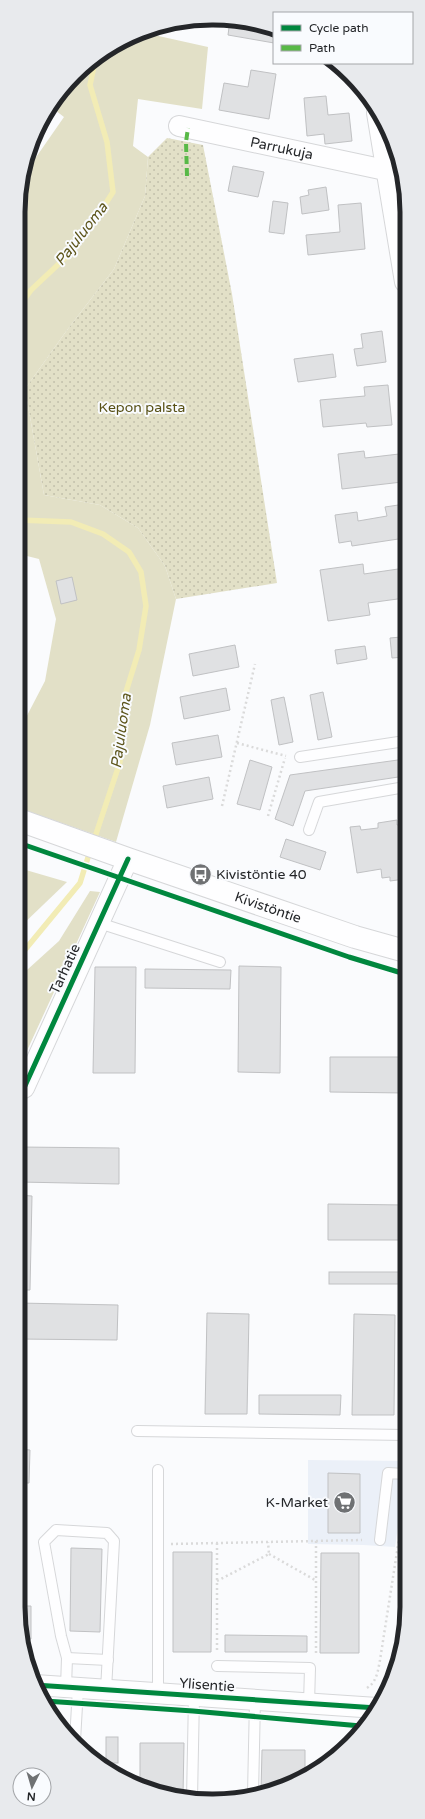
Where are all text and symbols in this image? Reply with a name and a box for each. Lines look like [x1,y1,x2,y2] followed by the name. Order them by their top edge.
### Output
[273,12,413,64] legend
[309,21,368,35] text: Cycle path
[309,41,335,55] text: Path
[249,133,315,163] street label: Parrukuja
[51,198,112,269] water label: Pajuluoma
[99,399,185,416] park label: Kepon palsta
[107,692,135,770] water label: Pajuluoma
[188,861,214,887] bus stop icon: Kivistöntie 40
[216,866,307,883] place label: Kivistöntie 40
[233,888,304,927] street label: Kivistöntie
[46,941,84,997] street label: Tarhatie
[331,1489,357,1515] supermarket icon: K-Market
[265,1494,329,1511] place label: K-Market
[179,1675,235,1695] street label: Ylisentie
[12,1767,52,1807] north arrow
[26,1790,36,1803] text: N

